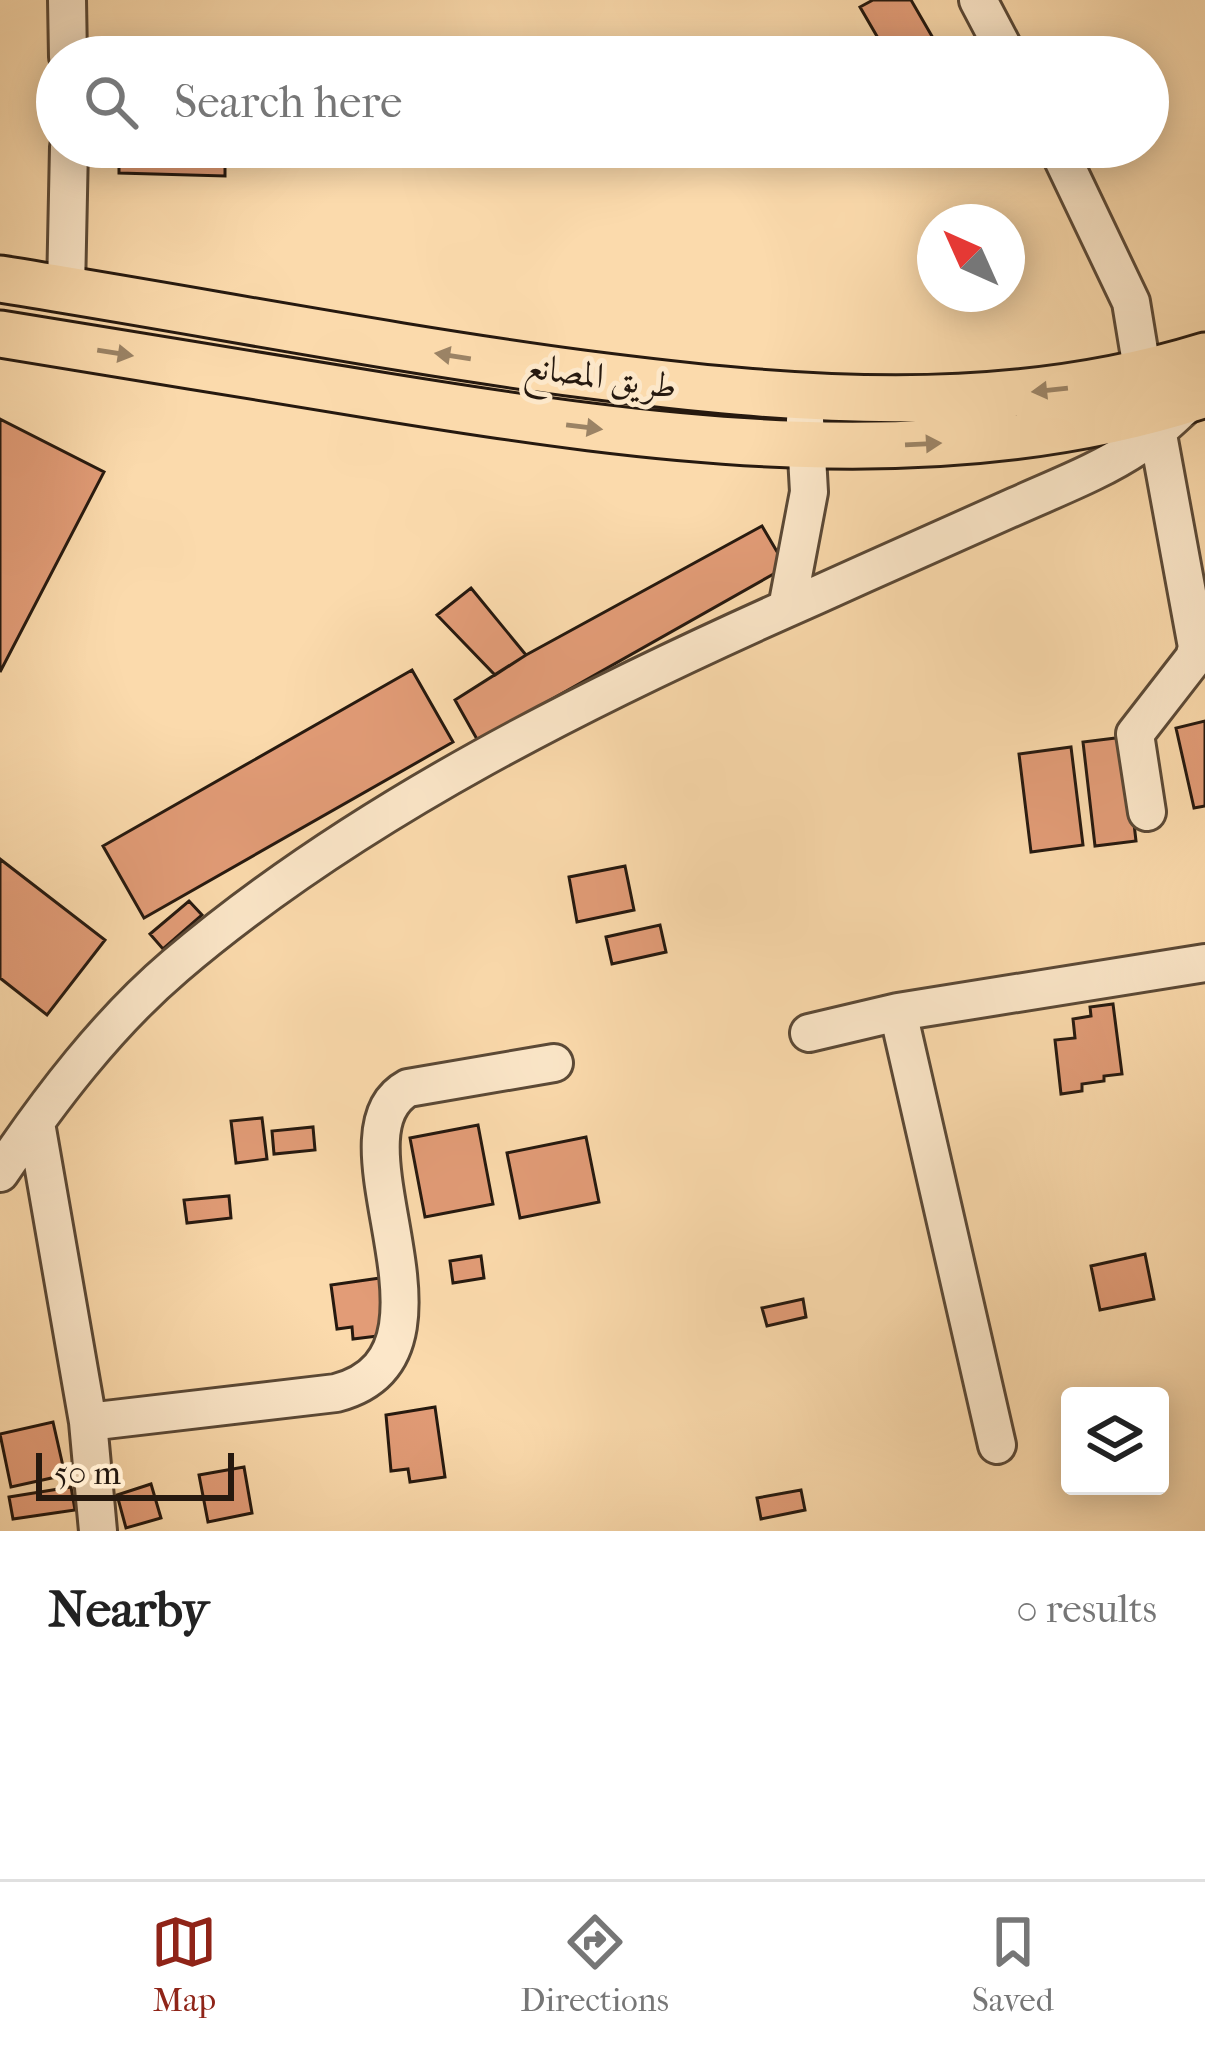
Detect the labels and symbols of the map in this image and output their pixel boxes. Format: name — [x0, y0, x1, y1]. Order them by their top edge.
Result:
north arrow — [917, 204, 1025, 312]
one-way arrow — [97, 344, 135, 362]
street label: طريق المصانع — [521, 345, 680, 418]
one-way arrow — [434, 347, 471, 366]
one-way arrow — [1031, 381, 1068, 400]
one-way arrow — [565, 417, 603, 436]
one-way arrow — [905, 434, 943, 453]
scale bar — [36, 1447, 234, 1500]

